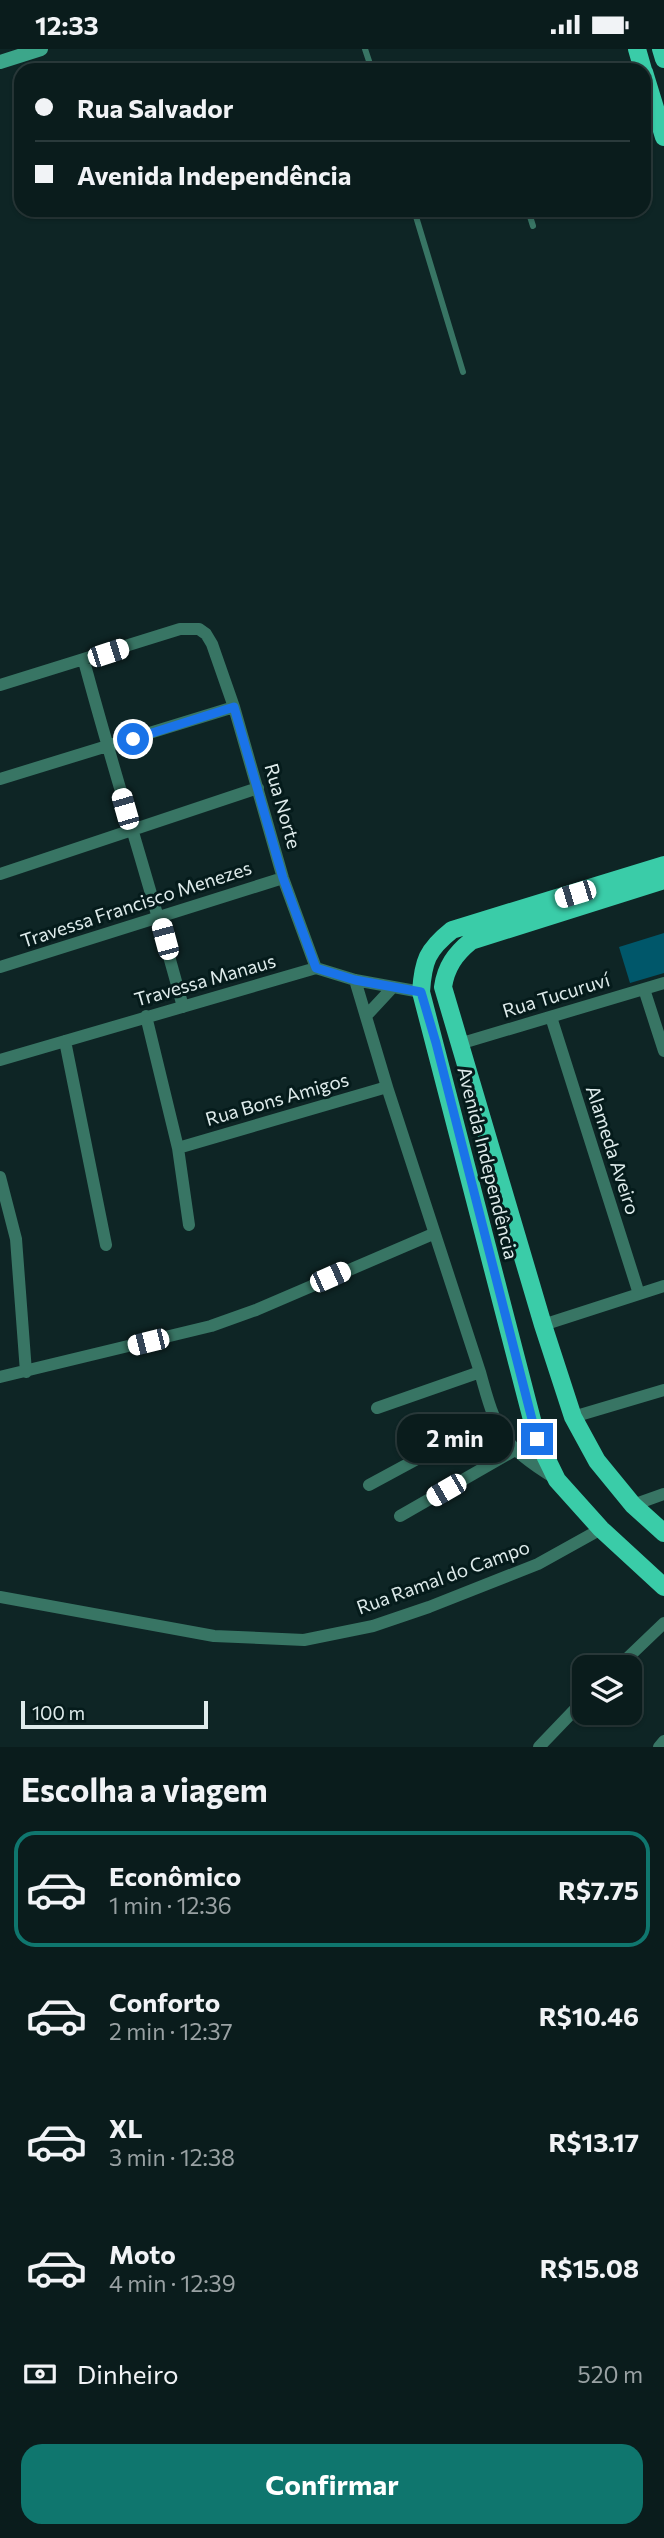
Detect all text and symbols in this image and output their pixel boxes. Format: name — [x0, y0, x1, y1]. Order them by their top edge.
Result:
text: 12:33 — [35, 9, 99, 40]
text: Rua Salvador — [77, 92, 234, 123]
text: Avenida Independência — [77, 159, 352, 190]
car — [85, 637, 132, 669]
route start — [117, 723, 149, 755]
street label: Rua Norte — [260, 761, 307, 851]
car — [110, 786, 141, 832]
street label: Travessa Francisco Menezes — [18, 855, 254, 952]
car — [552, 878, 599, 910]
car — [150, 916, 181, 962]
street label: Travessa Manaus — [132, 948, 278, 1011]
street label: Rua Tucuruví — [499, 967, 613, 1022]
street label: Avenida Independência — [453, 1064, 524, 1262]
street label: Rua Bons Amigos — [203, 1067, 351, 1130]
street label: Alameda Aveiro — [582, 1082, 645, 1217]
car — [307, 1259, 354, 1295]
car — [126, 1327, 171, 1357]
callout: 2 min — [397, 1415, 512, 1463]
route end — [521, 1423, 553, 1455]
text: 2 min — [426, 1424, 484, 1452]
car — [423, 1470, 470, 1510]
street label: Rua Ramal do Campo — [353, 1535, 533, 1619]
map controls — [572, 1655, 642, 1725]
button: layers — [572, 1655, 642, 1725]
scale bar — [21, 1698, 208, 1730]
text: 100 m — [32, 1701, 85, 1724]
text: Escolha a viagem — [21, 1769, 268, 1809]
icon: car — [25, 1858, 88, 1921]
text: Econômico — [109, 1860, 241, 1891]
text: R$7.75 — [558, 1874, 639, 1905]
text: 1 min · 12:36 — [109, 1891, 232, 1919]
icon: car — [25, 1984, 88, 2047]
text: Conforto — [109, 1986, 220, 2017]
text: R$10.46 — [539, 2000, 639, 2031]
text: 2 min · 12:37 — [109, 2017, 233, 2045]
icon: car — [25, 2110, 88, 2173]
text: XL — [109, 2112, 143, 2143]
text: R$13.17 — [549, 2126, 639, 2157]
text: 3 min · 12:38 — [109, 2143, 235, 2171]
icon: car — [25, 2236, 88, 2299]
text: Moto — [109, 2238, 176, 2269]
text: R$15.08 — [540, 2252, 639, 2283]
text: 4 min · 12:39 — [109, 2269, 236, 2297]
icon: cash — [21, 2355, 59, 2393]
text: Dinheiro — [77, 2358, 179, 2389]
text: 520 m — [578, 2360, 643, 2388]
button: Confirmar — [21, 2444, 643, 2524]

